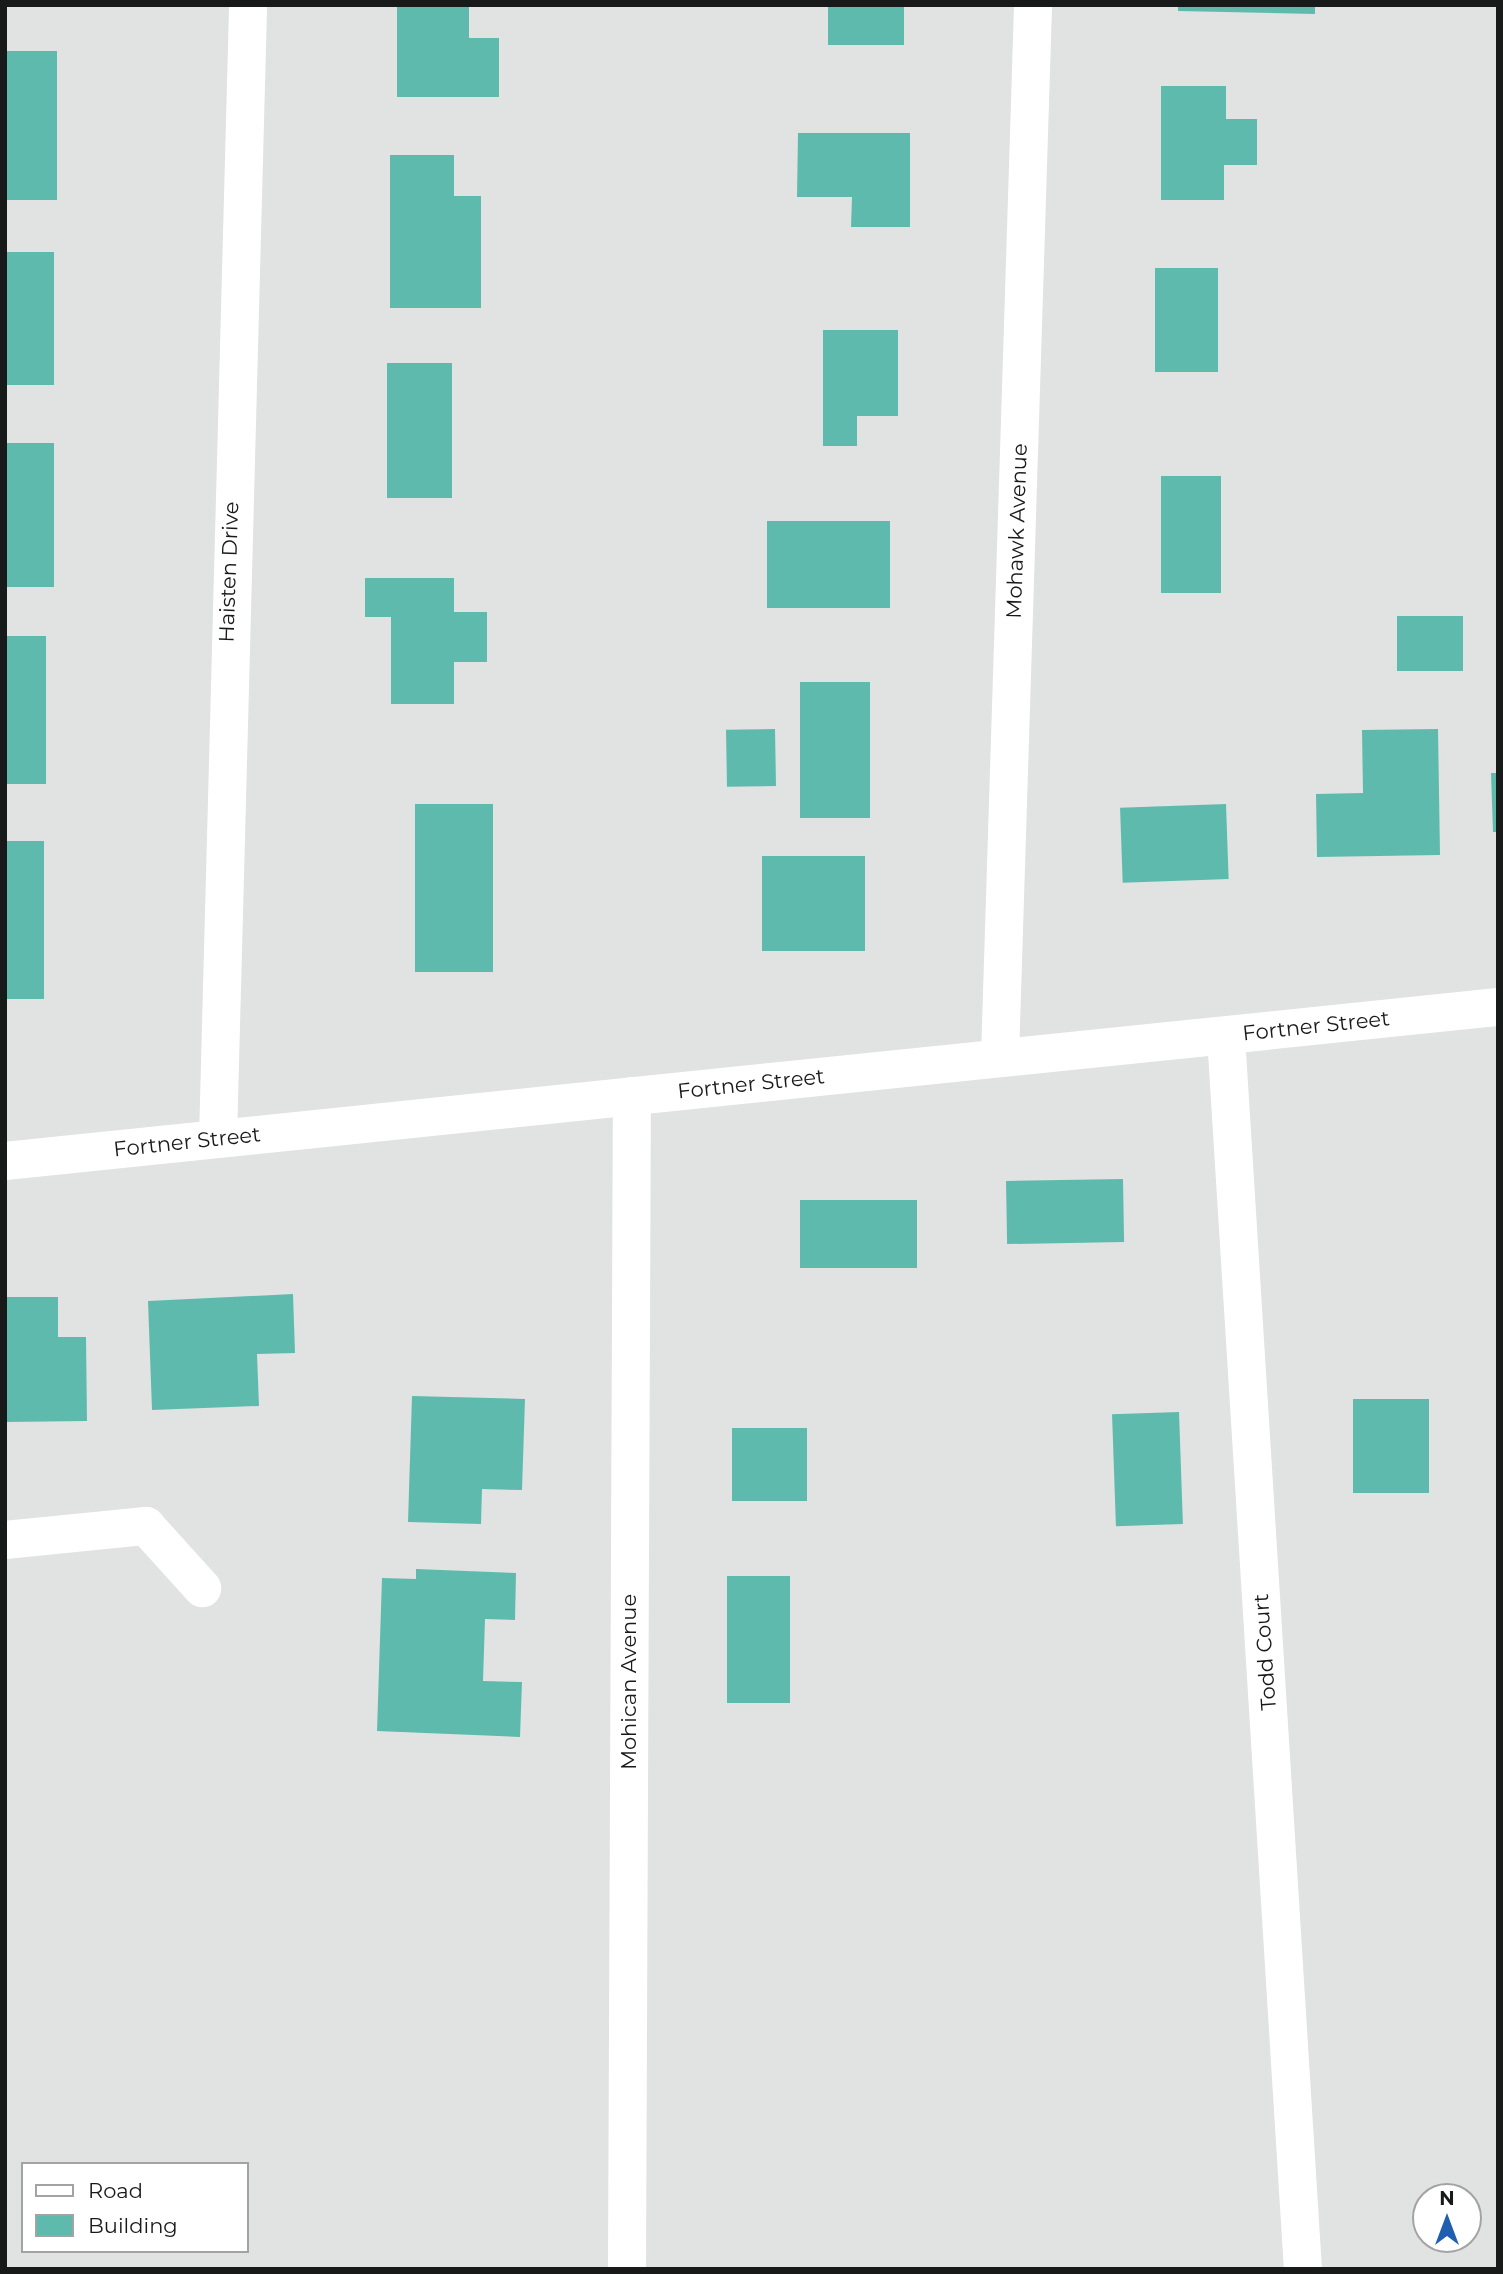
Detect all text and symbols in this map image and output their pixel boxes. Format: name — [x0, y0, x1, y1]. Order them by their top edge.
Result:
street label: Mohawk Avenue — [1001, 443, 1033, 619]
street label: Haisten Drive — [214, 501, 244, 643]
street label: Fortner Street — [1241, 1006, 1391, 1046]
street label: Fortner Street — [676, 1064, 826, 1104]
street label: Fortner Street — [112, 1122, 262, 1162]
street label: Todd Court — [1248, 1593, 1282, 1711]
street label: Mohican Avenue — [616, 1594, 642, 1770]
legend — [21, 2162, 248, 2253]
text: Road — [88, 2178, 143, 2203]
north arrow — [1412, 2183, 1482, 2253]
text: N — [1439, 2187, 1455, 2210]
text: Building — [88, 2213, 178, 2238]

